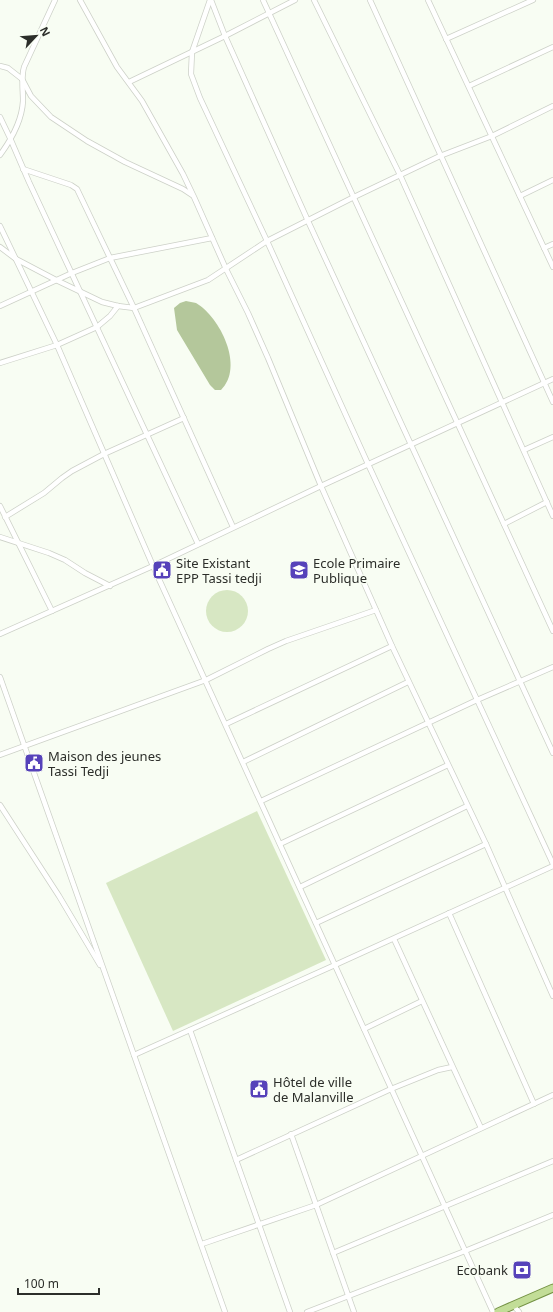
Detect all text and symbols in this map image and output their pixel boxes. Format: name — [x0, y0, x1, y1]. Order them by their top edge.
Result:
north arrow — [16, 16, 56, 56]
text: N — [37, 24, 54, 39]
place label: Site Existant EPP Tassi tedji — [176, 554, 262, 587]
place label: Ecole Primaire Publique — [313, 554, 400, 587]
public building icon: Site Existant EPP Tassi tedji — [151, 559, 173, 581]
school or university icon: Ecole Primaire Publique — [288, 559, 310, 581]
place label: Maison des jeunes Tassi Tedji — [48, 747, 161, 780]
public building icon: Maison des jeunes Tassi Tedji — [23, 752, 45, 774]
place label: Hôtel de ville de Malanville — [273, 1073, 353, 1106]
public building icon: Hôtel de ville de Malanville — [248, 1078, 270, 1100]
bank icon: Ecobank — [511, 1259, 533, 1281]
place label: Ecobank — [456, 1261, 508, 1279]
scale bar — [18, 1270, 99, 1296]
text: 100 m — [24, 1275, 59, 1292]

